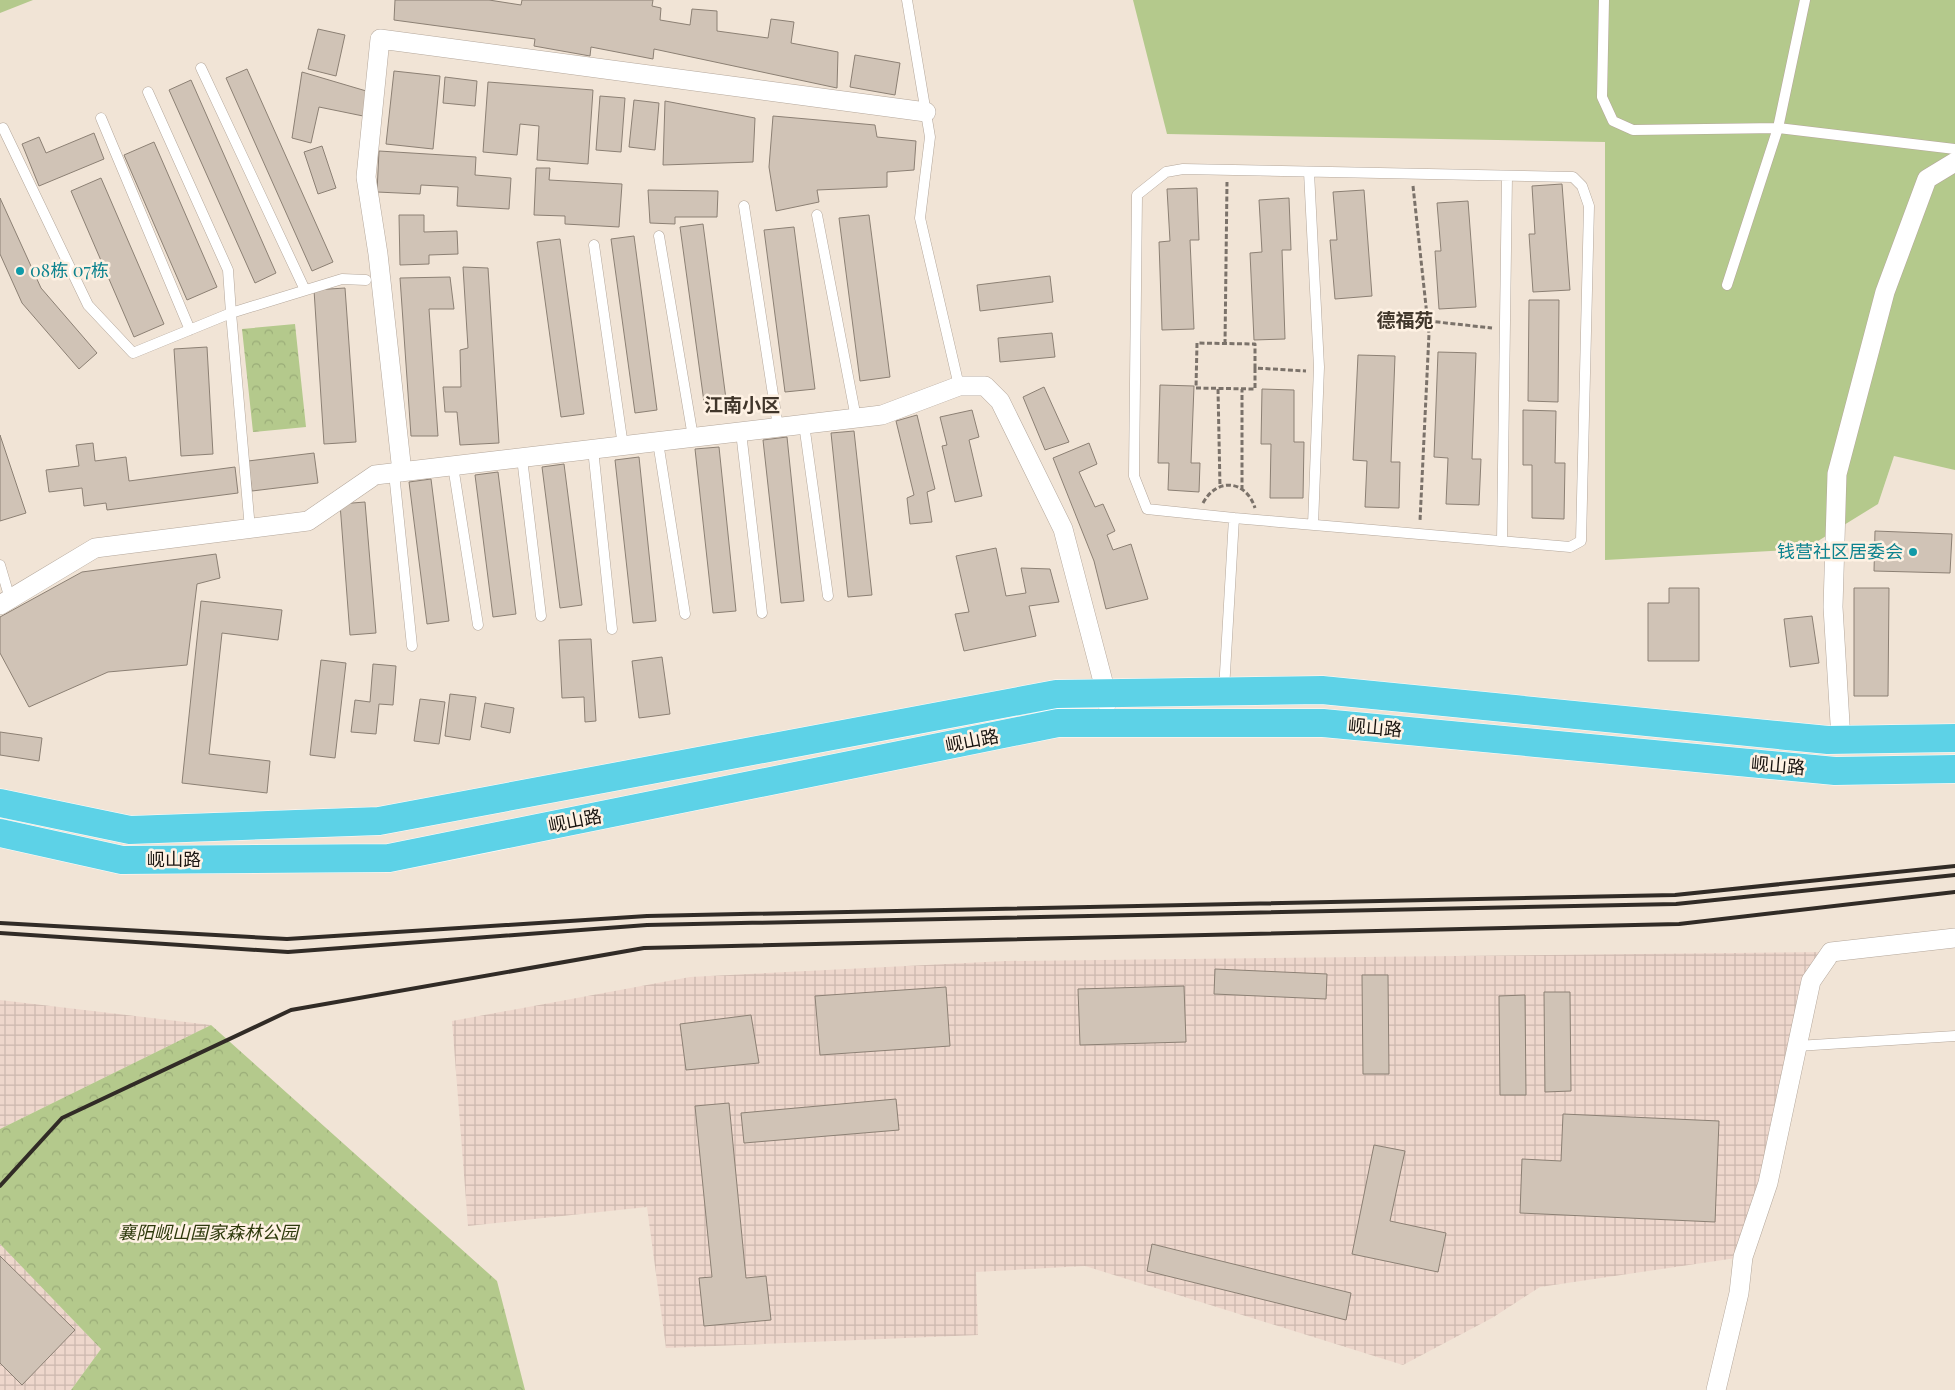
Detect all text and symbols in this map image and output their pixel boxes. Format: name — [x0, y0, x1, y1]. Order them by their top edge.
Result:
place label: 08栋 07栋 — [30, 258, 109, 282]
marker: 08栋 07栋 — [14, 265, 26, 277]
district label: 德福苑 — [1376, 306, 1434, 332]
district label: 江南小区 — [704, 391, 780, 417]
place label: 钱营社区居委会 — [1777, 539, 1903, 563]
marker: 钱营社区居委会 — [1907, 546, 1919, 558]
street label: 岘山路 — [1347, 713, 1403, 741]
street label: 岘山路 — [943, 723, 1001, 757]
street label: 岘山路 — [1750, 751, 1806, 779]
street label: 岘山路 — [546, 803, 604, 837]
street label: 岘山路 — [147, 847, 201, 871]
park label: 襄阳岘山国家森林公园 — [118, 1220, 301, 1244]

